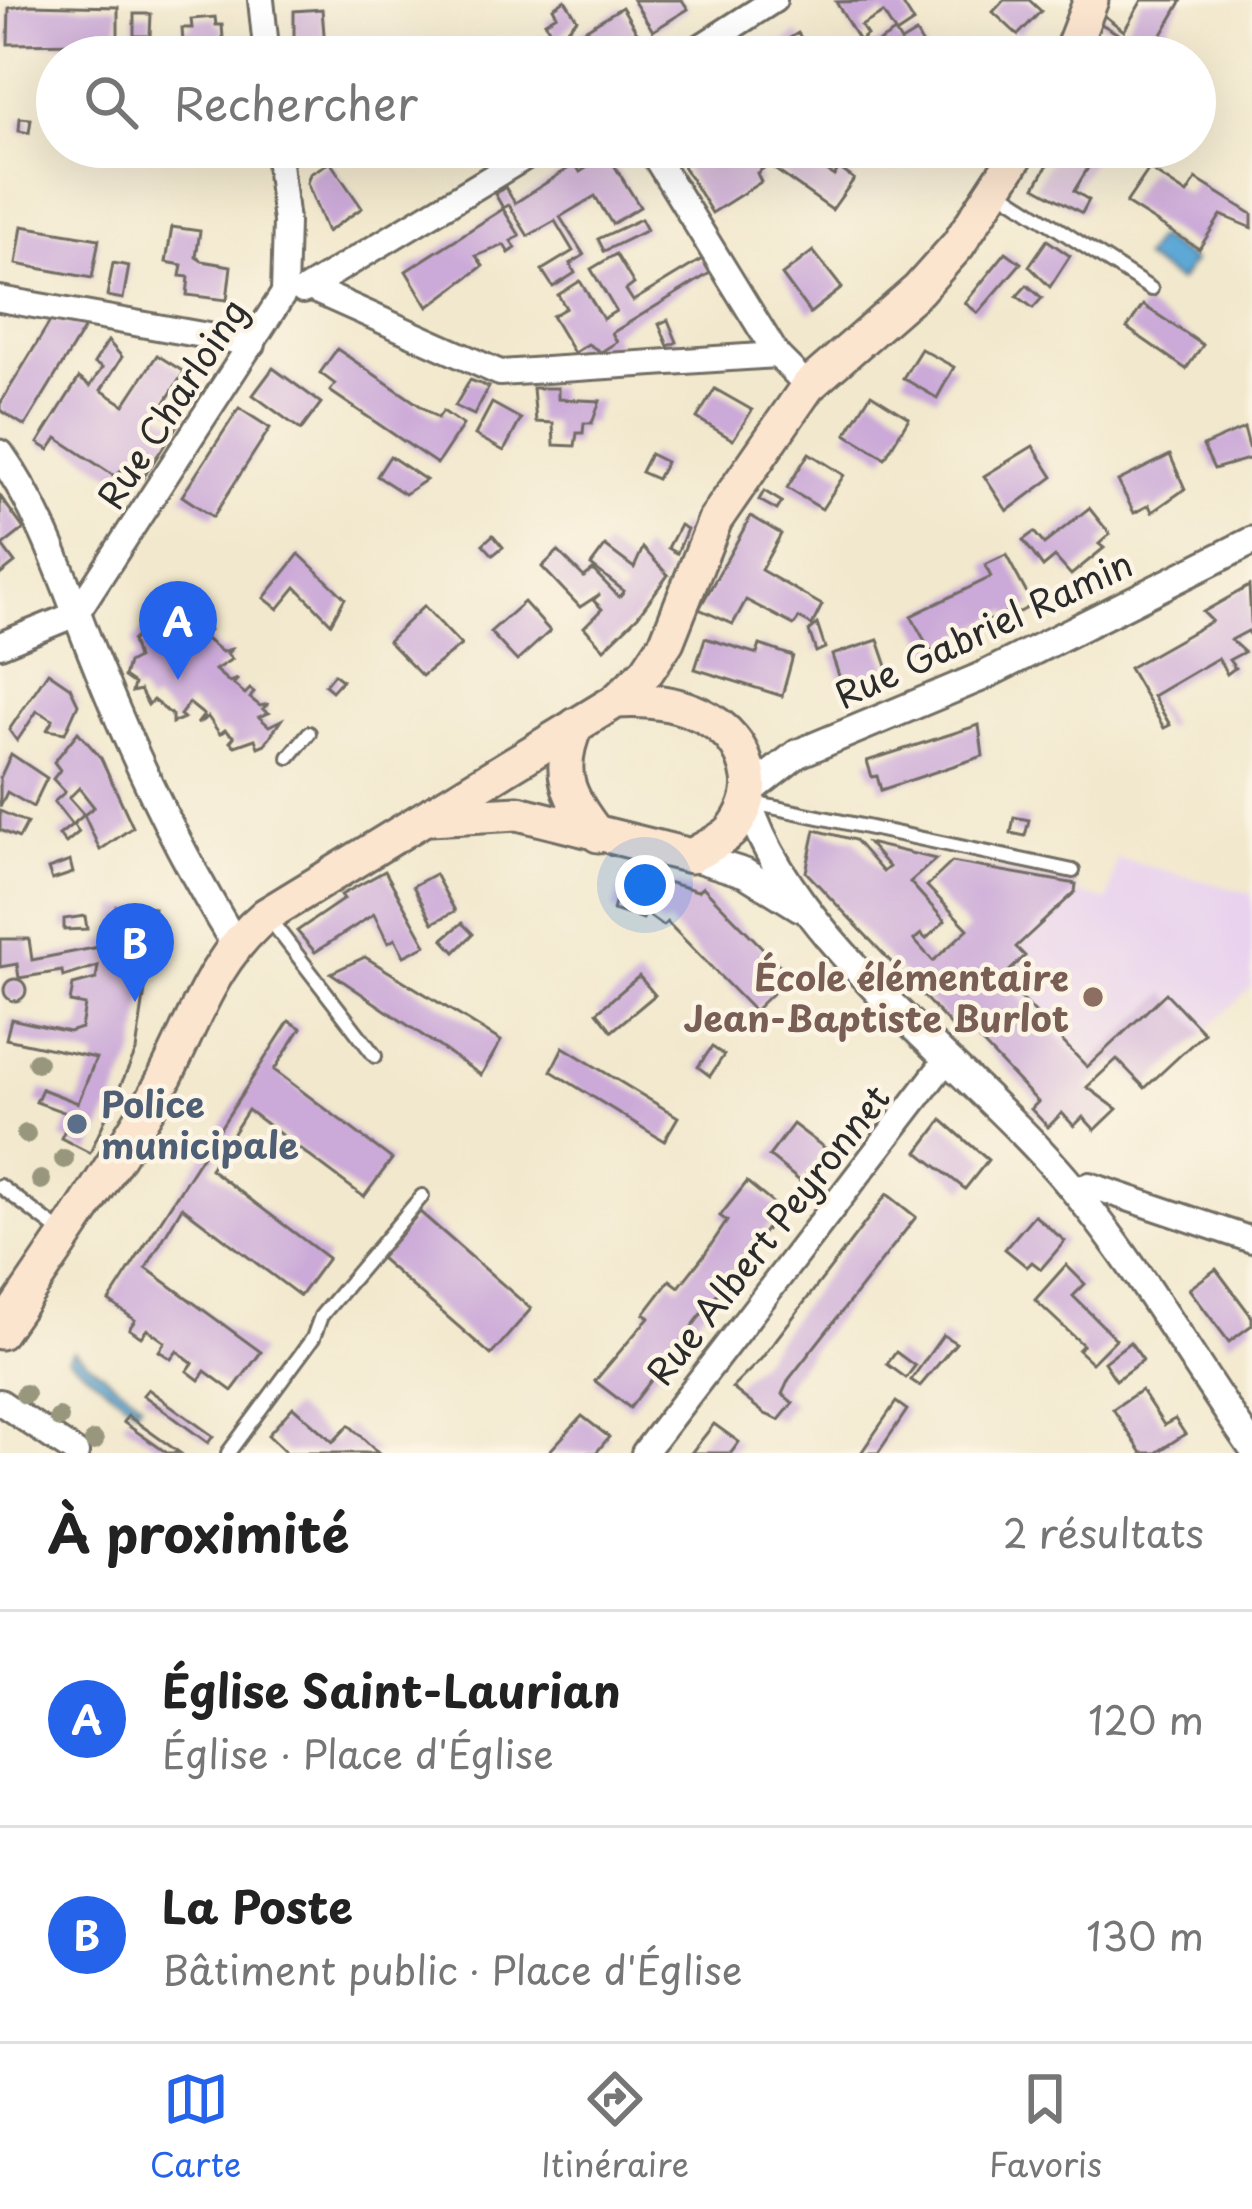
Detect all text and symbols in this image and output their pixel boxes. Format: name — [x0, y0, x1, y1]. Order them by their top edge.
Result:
search box — [36, 36, 1216, 168]
text: Rechercher — [174, 68, 418, 136]
icon: search — [78, 69, 144, 135]
street label: Rue Charloing — [83, 287, 259, 519]
street label: Rue Gabriel Ramin — [825, 535, 1141, 721]
pin: A — [139, 581, 217, 680]
your location — [615, 855, 675, 915]
pin: B — [96, 903, 174, 1002]
place label: École élémentaire Jean-Baptiste Burlot — [684, 949, 1069, 1044]
marker: École élémentaire Jean-Baptiste Burlot — [1080, 984, 1106, 1010]
street label: Rue Albert Peyronnet — [632, 1072, 902, 1396]
place label: Police municipale — [101, 1076, 299, 1171]
marker: Police municipale — [64, 1111, 90, 1137]
text: À proximité — [48, 1493, 349, 1570]
text: 2 résultats — [1003, 1502, 1204, 1561]
text: Église Saint-Laurian — [162, 1655, 621, 1723]
text: A — [72, 1689, 102, 1748]
text: 120 m — [1088, 1689, 1204, 1748]
text: Église · Place d'Église — [162, 1723, 554, 1782]
text: La Poste — [162, 1871, 353, 1939]
text: B — [74, 1905, 100, 1964]
text: 130 m — [1086, 1905, 1204, 1964]
text: Bâtiment public · Place d'Église — [162, 1939, 742, 1998]
tab: Carte — [150, 2066, 241, 2188]
tab: Itinéraire — [541, 2066, 689, 2188]
tab: Favoris — [989, 2066, 1102, 2188]

